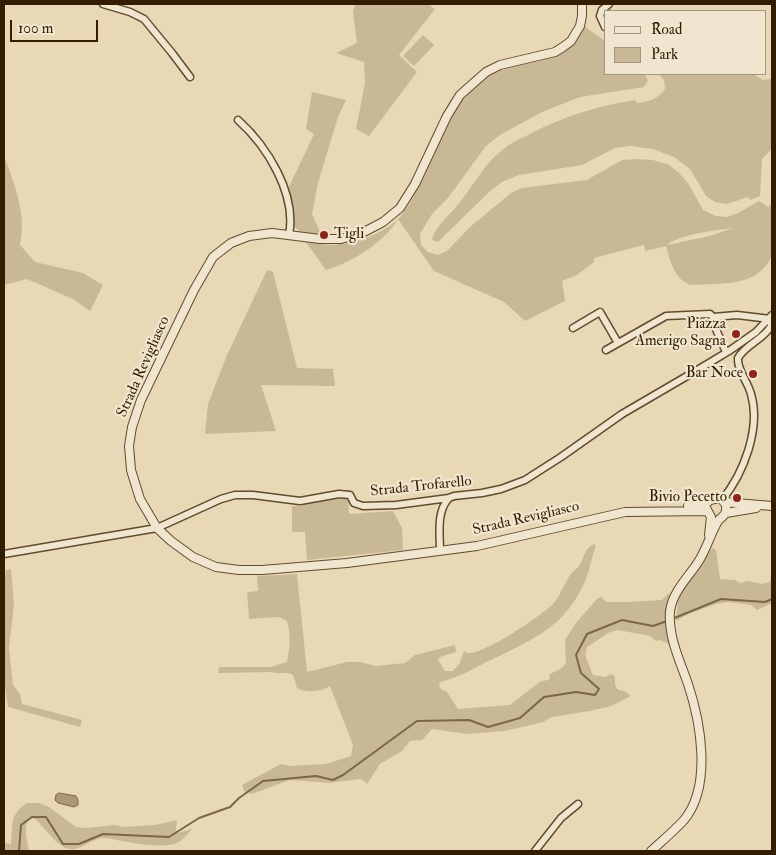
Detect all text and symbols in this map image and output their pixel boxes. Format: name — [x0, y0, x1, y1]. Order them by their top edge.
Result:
scale bar — [12, 10, 100, 42]
legend — [604, 10, 766, 75]
text: 100 m — [18, 19, 53, 38]
text: Road — [651, 20, 682, 39]
text: Park — [651, 45, 678, 64]
place label: Tigli — [334, 226, 364, 244]
marker: Tigli — [318, 229, 330, 241]
street label: Strada Revigliasco — [114, 314, 174, 420]
place label: Piazza Amerigo Sagna — [635, 316, 726, 351]
marker: Piazza Amerigo Sagna — [730, 328, 742, 340]
place label: Bar Noce — [686, 365, 743, 383]
marker: Bar Noce — [747, 368, 759, 380]
street label: Strada Trofarello — [370, 473, 472, 501]
place label: Bivio Pecetto — [649, 489, 727, 507]
marker: Bivio Pecetto — [731, 492, 743, 504]
street label: Strada Revigliasco — [471, 498, 581, 540]

